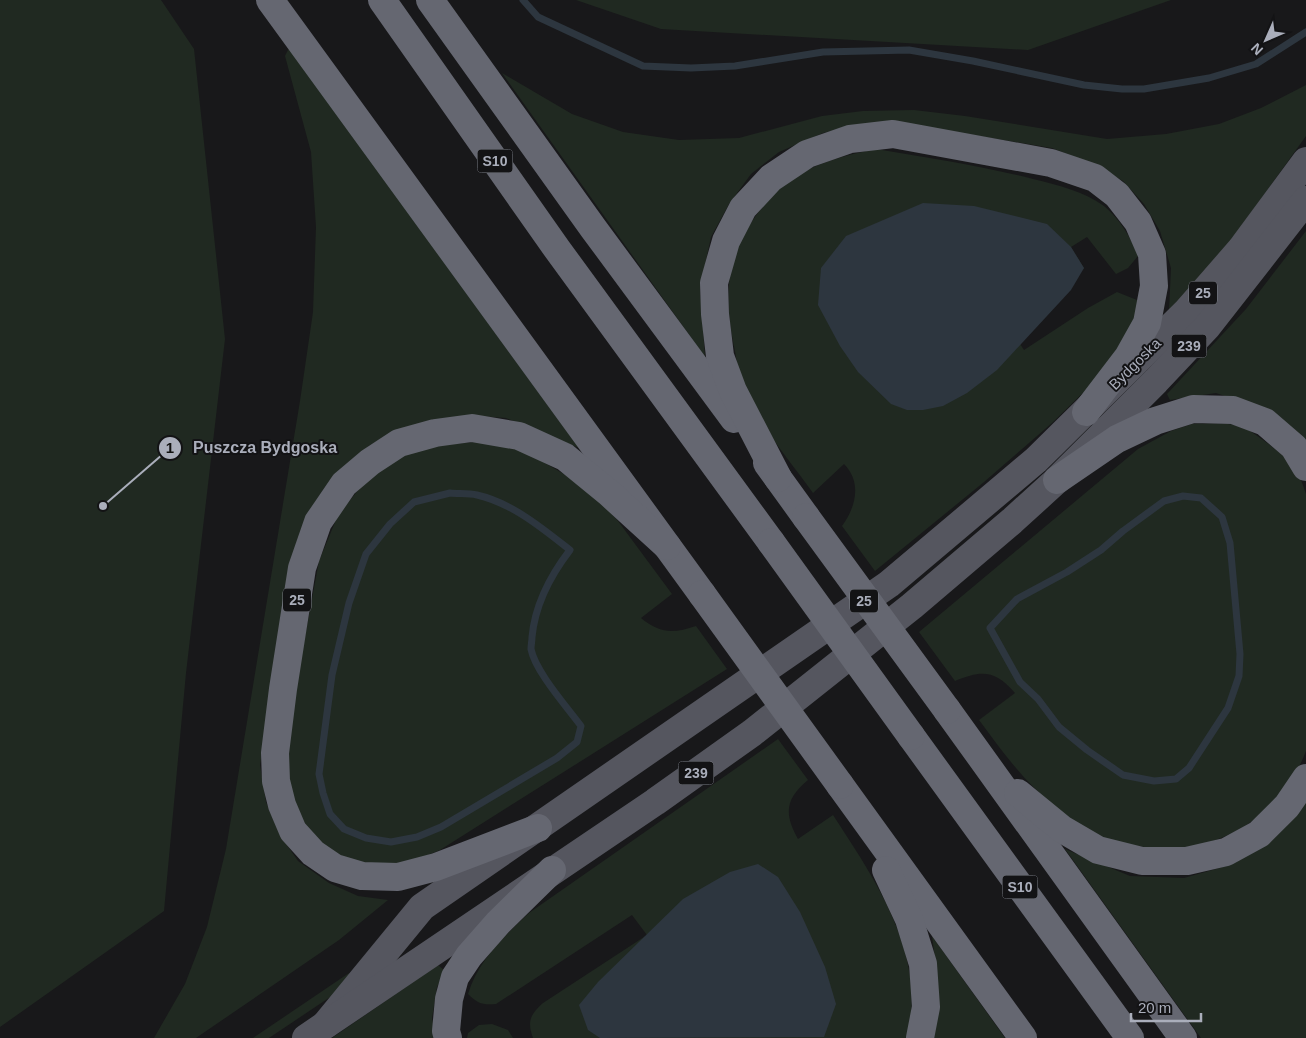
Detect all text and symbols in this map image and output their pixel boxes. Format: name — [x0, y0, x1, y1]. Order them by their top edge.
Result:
north arrow — [1241, 15, 1291, 65]
text: N — [1248, 40, 1266, 58]
road number: S10 — [478, 150, 512, 172]
road number: 25 — [1189, 282, 1217, 304]
street label: Bydgoska — [1105, 334, 1164, 393]
road number: 239 — [1172, 334, 1206, 358]
callout: Puszcza Bydgoska — [158, 432, 347, 463]
text: 1 — [166, 439, 174, 456]
text: Puszcza Bydgoska — [193, 439, 337, 456]
road number: 25 — [283, 588, 311, 612]
road number: 25 — [850, 590, 878, 612]
road number: 239 — [678, 761, 714, 784]
road number: S10 — [1002, 876, 1038, 899]
scale bar — [1131, 990, 1201, 1022]
text: 20 m — [1138, 999, 1171, 1016]

